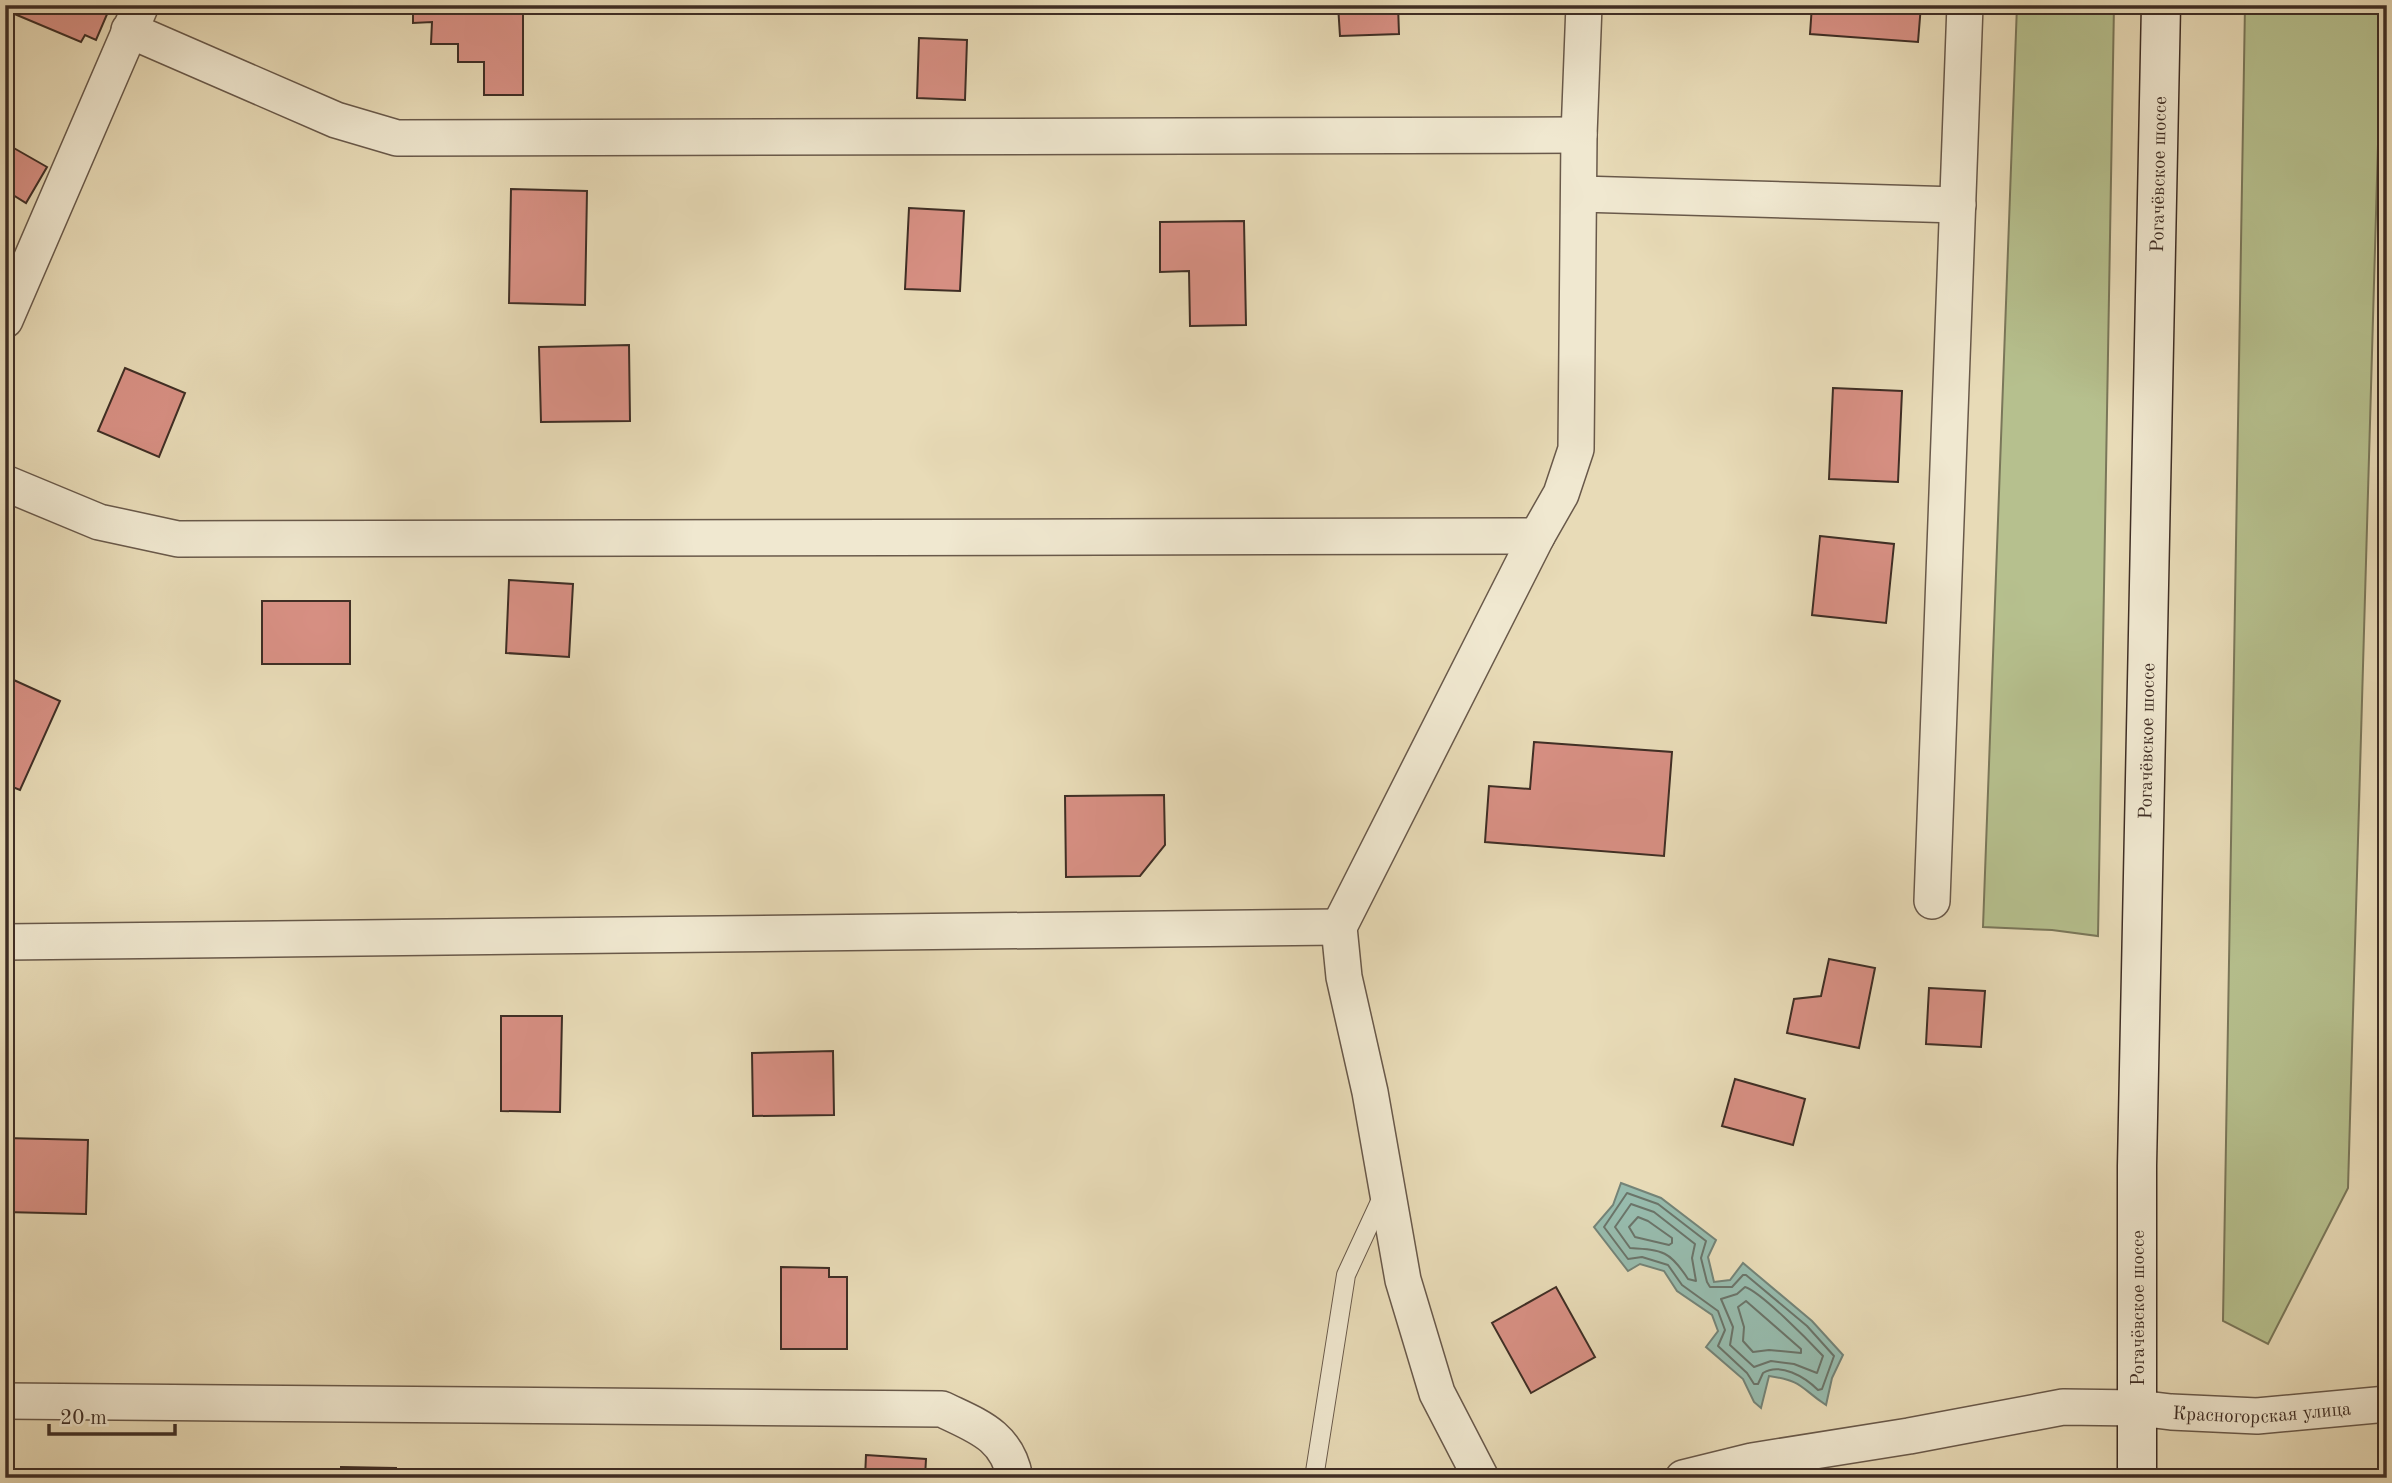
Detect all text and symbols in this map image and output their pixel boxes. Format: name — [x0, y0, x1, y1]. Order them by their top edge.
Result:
street label: Рогачёвское шоссе — [2149, 96, 2171, 253]
street label: Рогачёвское шоссе — [2137, 663, 2159, 820]
street label: Рогачёвское шоссе — [2130, 1230, 2149, 1386]
scale bar — [49, 1392, 175, 1436]
street label: Красногорская улица — [2172, 1400, 2353, 1428]
text: 20 m — [60, 1408, 107, 1429]

